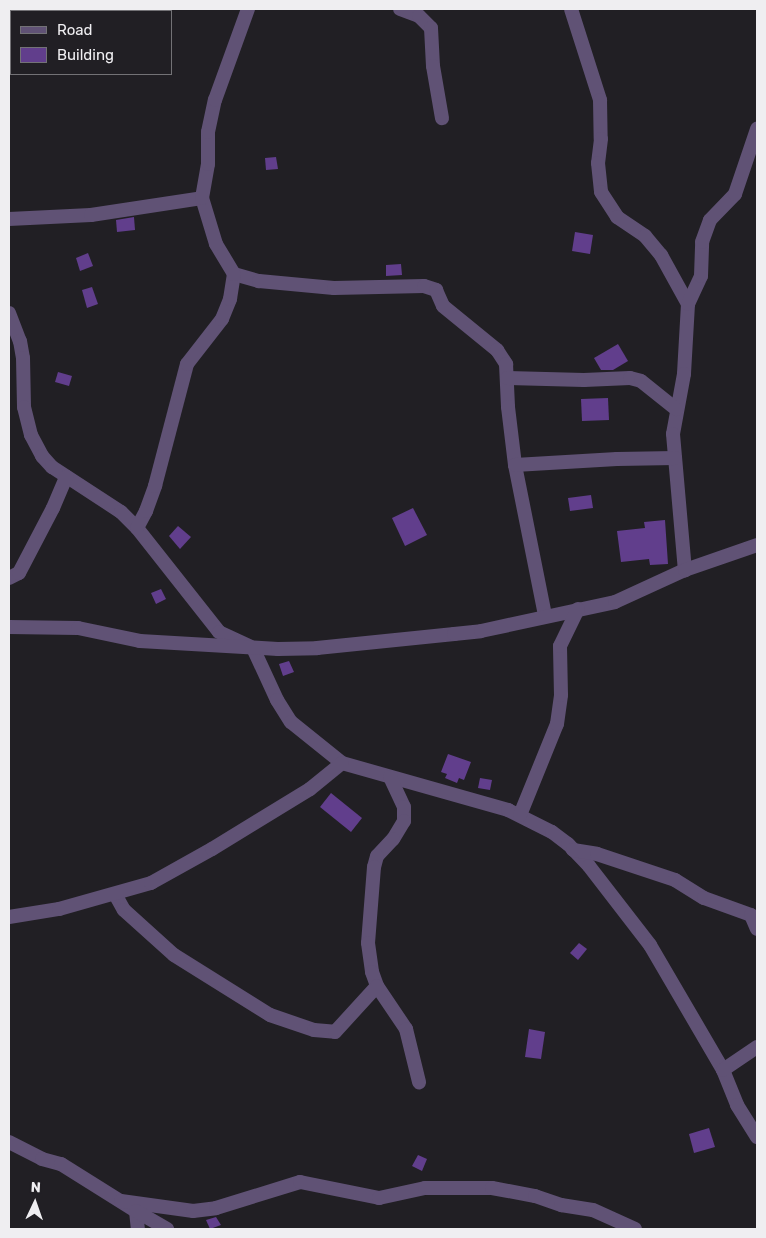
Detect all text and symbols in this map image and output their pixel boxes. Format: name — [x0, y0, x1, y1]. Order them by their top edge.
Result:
legend — [10, 10, 172, 75]
text: Road — [57, 21, 93, 39]
text: Building — [57, 46, 114, 64]
north arrow — [10, 1178, 60, 1228]
text: N — [30, 1179, 41, 1196]

